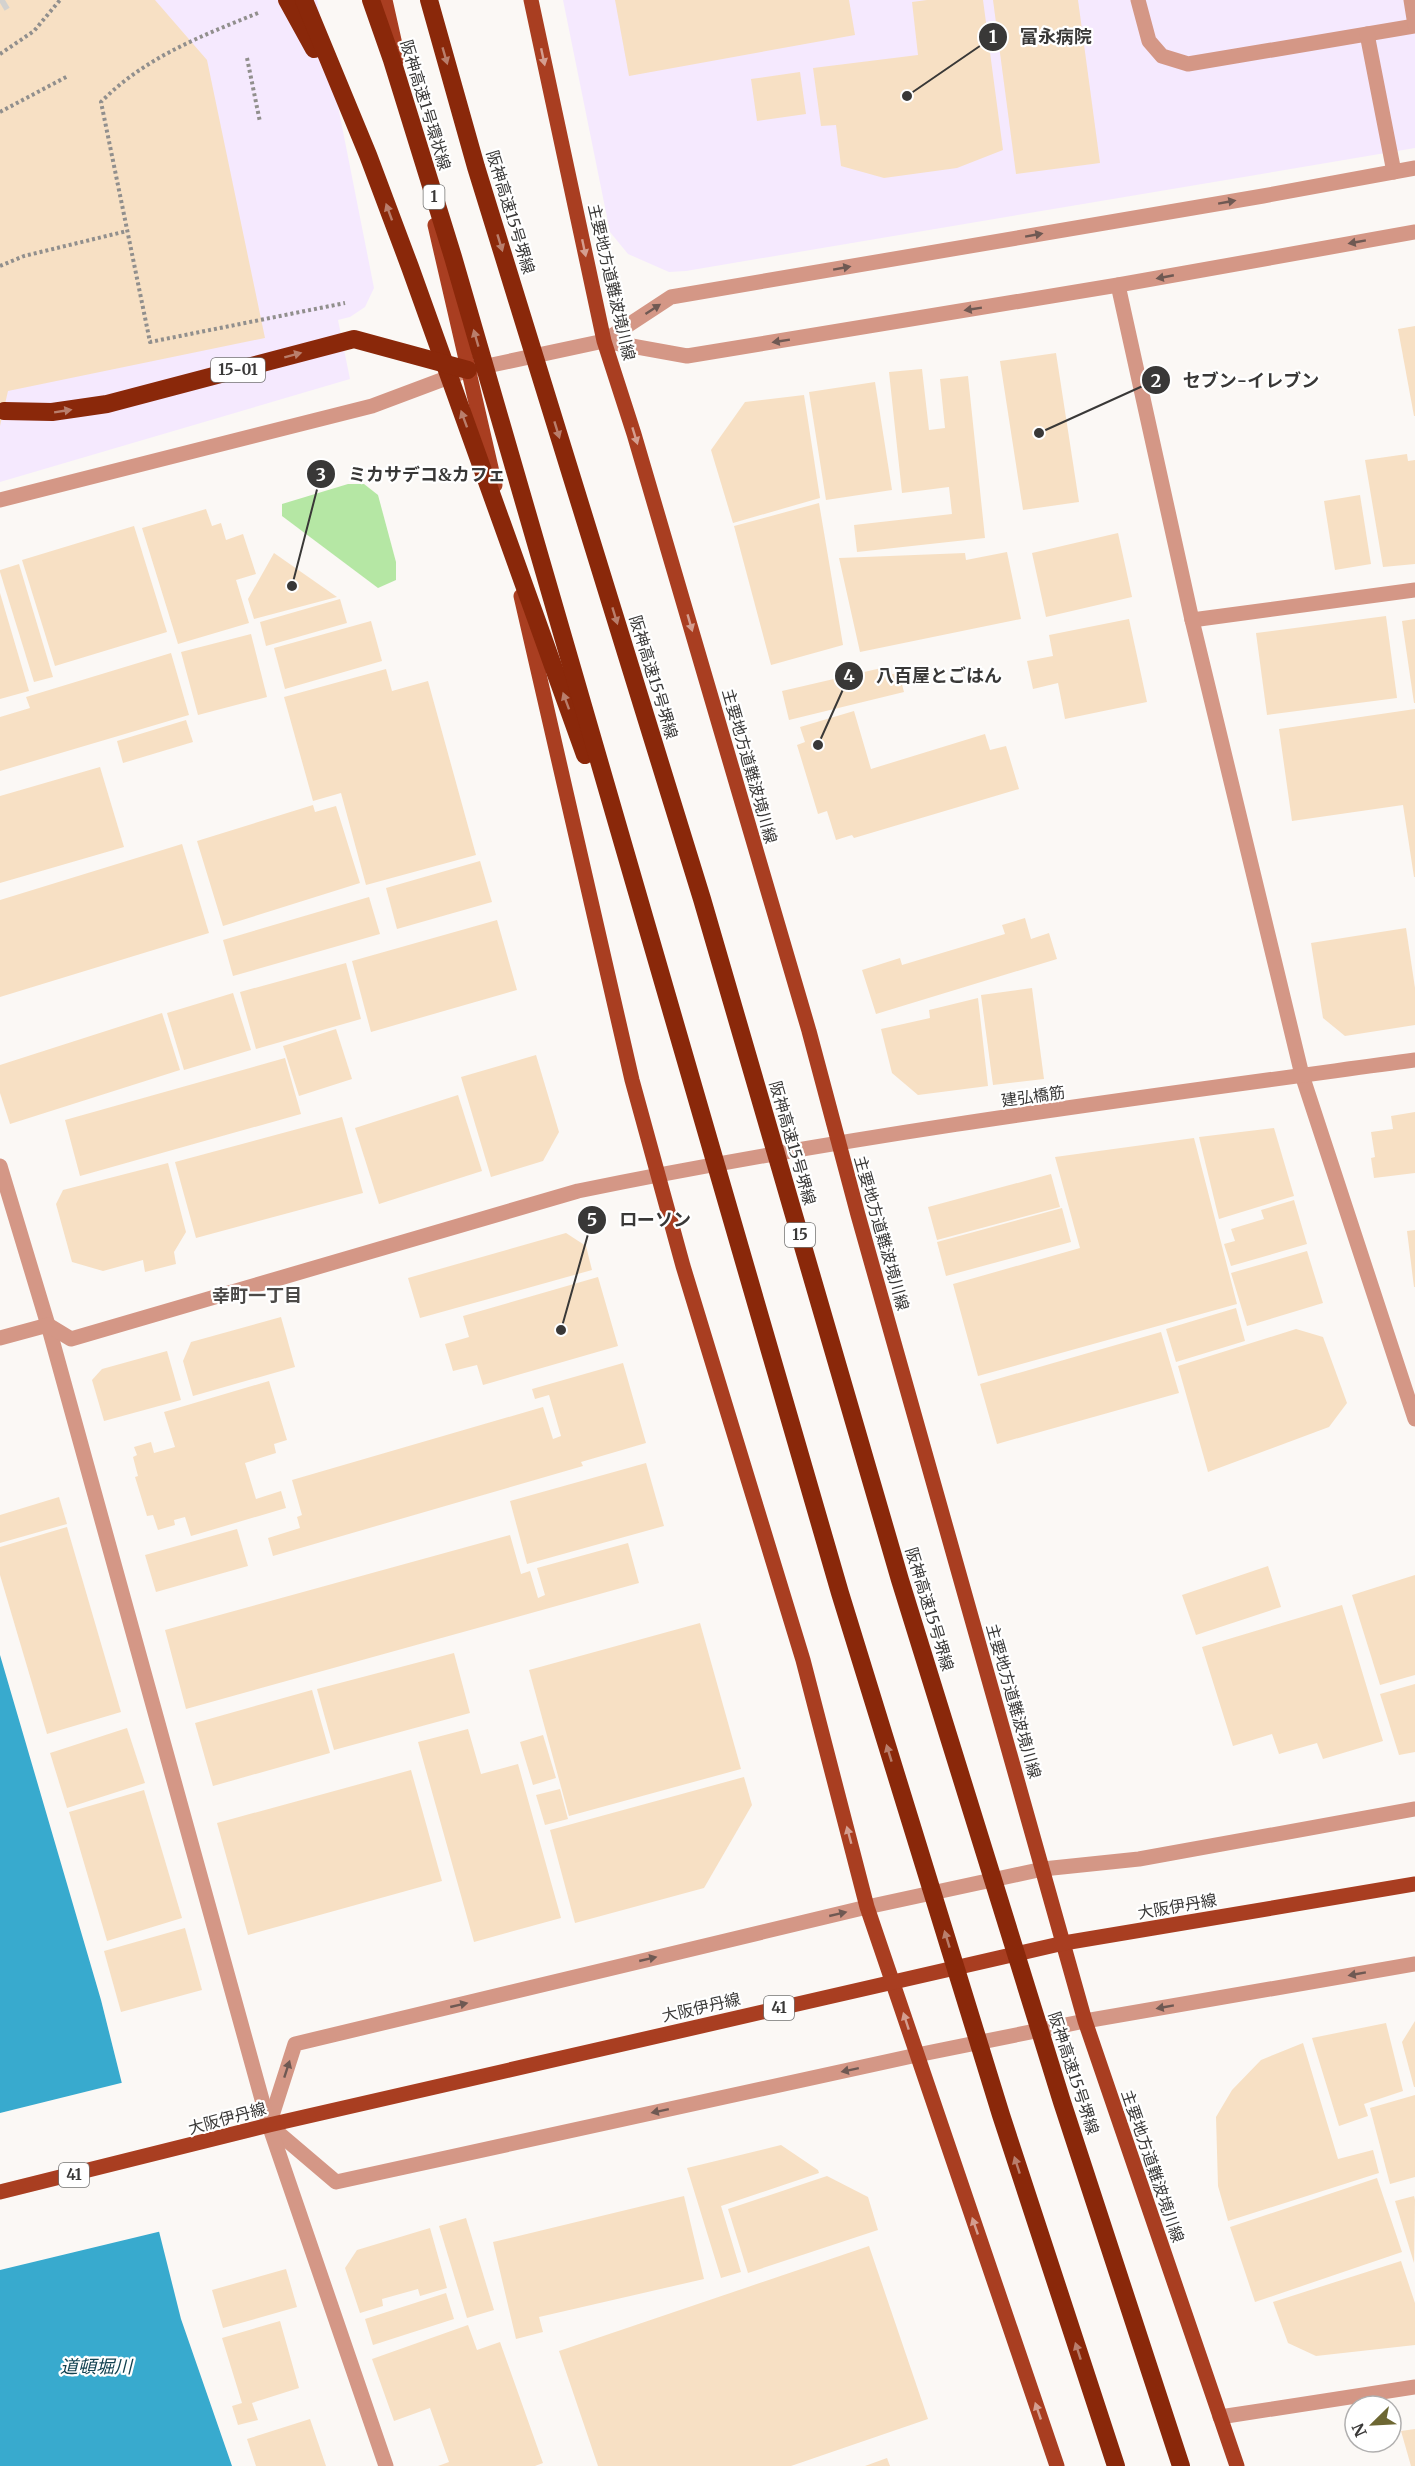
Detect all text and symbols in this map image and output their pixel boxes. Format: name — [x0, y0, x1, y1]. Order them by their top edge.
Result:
callout: 富永病院 — [978, 19, 1104, 55]
text: 1 — [989, 25, 997, 48]
text: 富永病院 — [1020, 25, 1092, 48]
street label: 阪神高速1号環状線 — [397, 37, 455, 173]
one-way arrow — [440, 47, 450, 65]
one-way arrow — [539, 48, 549, 66]
street label: 阪神高速15号堺線 — [483, 148, 539, 276]
road number: 1 — [424, 185, 444, 209]
one-way arrow — [1217, 198, 1236, 207]
street label: 主要地方道難波境川線 — [584, 202, 640, 362]
one-way arrow — [384, 203, 393, 221]
one-way arrow — [1025, 230, 1044, 239]
one-way arrow — [496, 234, 505, 252]
one-way arrow — [1348, 238, 1367, 247]
one-way arrow — [580, 239, 589, 258]
one-way arrow — [833, 263, 852, 272]
one-way arrow — [1156, 272, 1175, 281]
one-way arrow — [645, 304, 661, 315]
one-way arrow — [964, 305, 983, 314]
one-way arrow — [471, 329, 480, 347]
one-way arrow — [771, 337, 790, 346]
one-way arrow — [284, 350, 302, 360]
road number: 15-01 — [211, 358, 265, 382]
callout: セブン-イレブン — [1141, 362, 1331, 398]
text: 2 — [1151, 369, 1161, 392]
text: セブン-イレブン — [1183, 369, 1319, 392]
one-way arrow — [53, 406, 72, 415]
one-way arrow — [459, 410, 469, 428]
one-way arrow — [553, 421, 562, 439]
one-way arrow — [631, 427, 640, 445]
callout: ミカサデコ&カフェ — [306, 456, 518, 492]
text: 3 — [316, 463, 326, 486]
text: ミカサデコ&カフェ — [348, 463, 506, 486]
one-way arrow — [611, 607, 620, 625]
street label: 阪神高速15号堺線 — [626, 613, 682, 741]
one-way arrow — [686, 614, 695, 632]
callout: 八百屋とごはん — [834, 658, 1014, 694]
text: 4 — [843, 664, 855, 687]
text: 八百屋とごはん — [876, 664, 1002, 687]
street label: 主要地方道難波境川線 — [718, 686, 782, 846]
one-way arrow — [560, 692, 570, 710]
street label: 阪神高速15号堺線 — [766, 1079, 820, 1207]
street label: 建弘橋筋 — [1000, 1082, 1066, 1110]
street label: 主要地方道難波境川線 — [850, 1153, 914, 1313]
callout: ローソン — [577, 1202, 703, 1238]
text: 5 — [587, 1208, 597, 1231]
text: ローソン — [619, 1208, 691, 1231]
road number: 15 — [785, 1223, 815, 1247]
district label: 幸町一丁目 — [212, 1284, 302, 1307]
street label: 阪神高速15号堺線 — [902, 1545, 958, 1673]
street label: 主要地方道難波境川線 — [982, 1621, 1046, 1781]
one-way arrow — [884, 1744, 893, 1762]
one-way arrow — [843, 1826, 853, 1844]
street label: 大阪伊丹線 — [1136, 1889, 1218, 1923]
one-way arrow — [829, 1909, 848, 1918]
one-way arrow — [941, 1930, 951, 1948]
one-way arrow — [639, 1954, 658, 1964]
one-way arrow — [1348, 1970, 1367, 1979]
street label: 大阪伊丹線 — [660, 1988, 742, 2026]
road number: 41 — [764, 1996, 794, 2020]
one-way arrow — [450, 1999, 468, 2009]
one-way arrow — [1156, 2003, 1175, 2012]
street label: 阪神高速15号堺線 — [1045, 2009, 1103, 2137]
one-way arrow — [901, 2012, 910, 2030]
one-way arrow — [283, 2060, 292, 2078]
one-way arrow — [841, 2065, 860, 2075]
street label: 主要地方道難波境川線 — [1117, 2087, 1189, 2245]
street label: 大阪伊丹線 — [186, 2098, 268, 2138]
one-way arrow — [650, 2107, 669, 2116]
one-way arrow — [1012, 2156, 1022, 2174]
road number: 41 — [59, 2163, 89, 2187]
one-way arrow — [970, 2217, 980, 2235]
one-way arrow — [1073, 2342, 1082, 2360]
water label: 道頓堀川 — [60, 2355, 134, 2378]
north arrow — [1343, 2394, 1403, 2454]
one-way arrow — [1033, 2402, 1042, 2420]
text: N — [1347, 2420, 1371, 2440]

